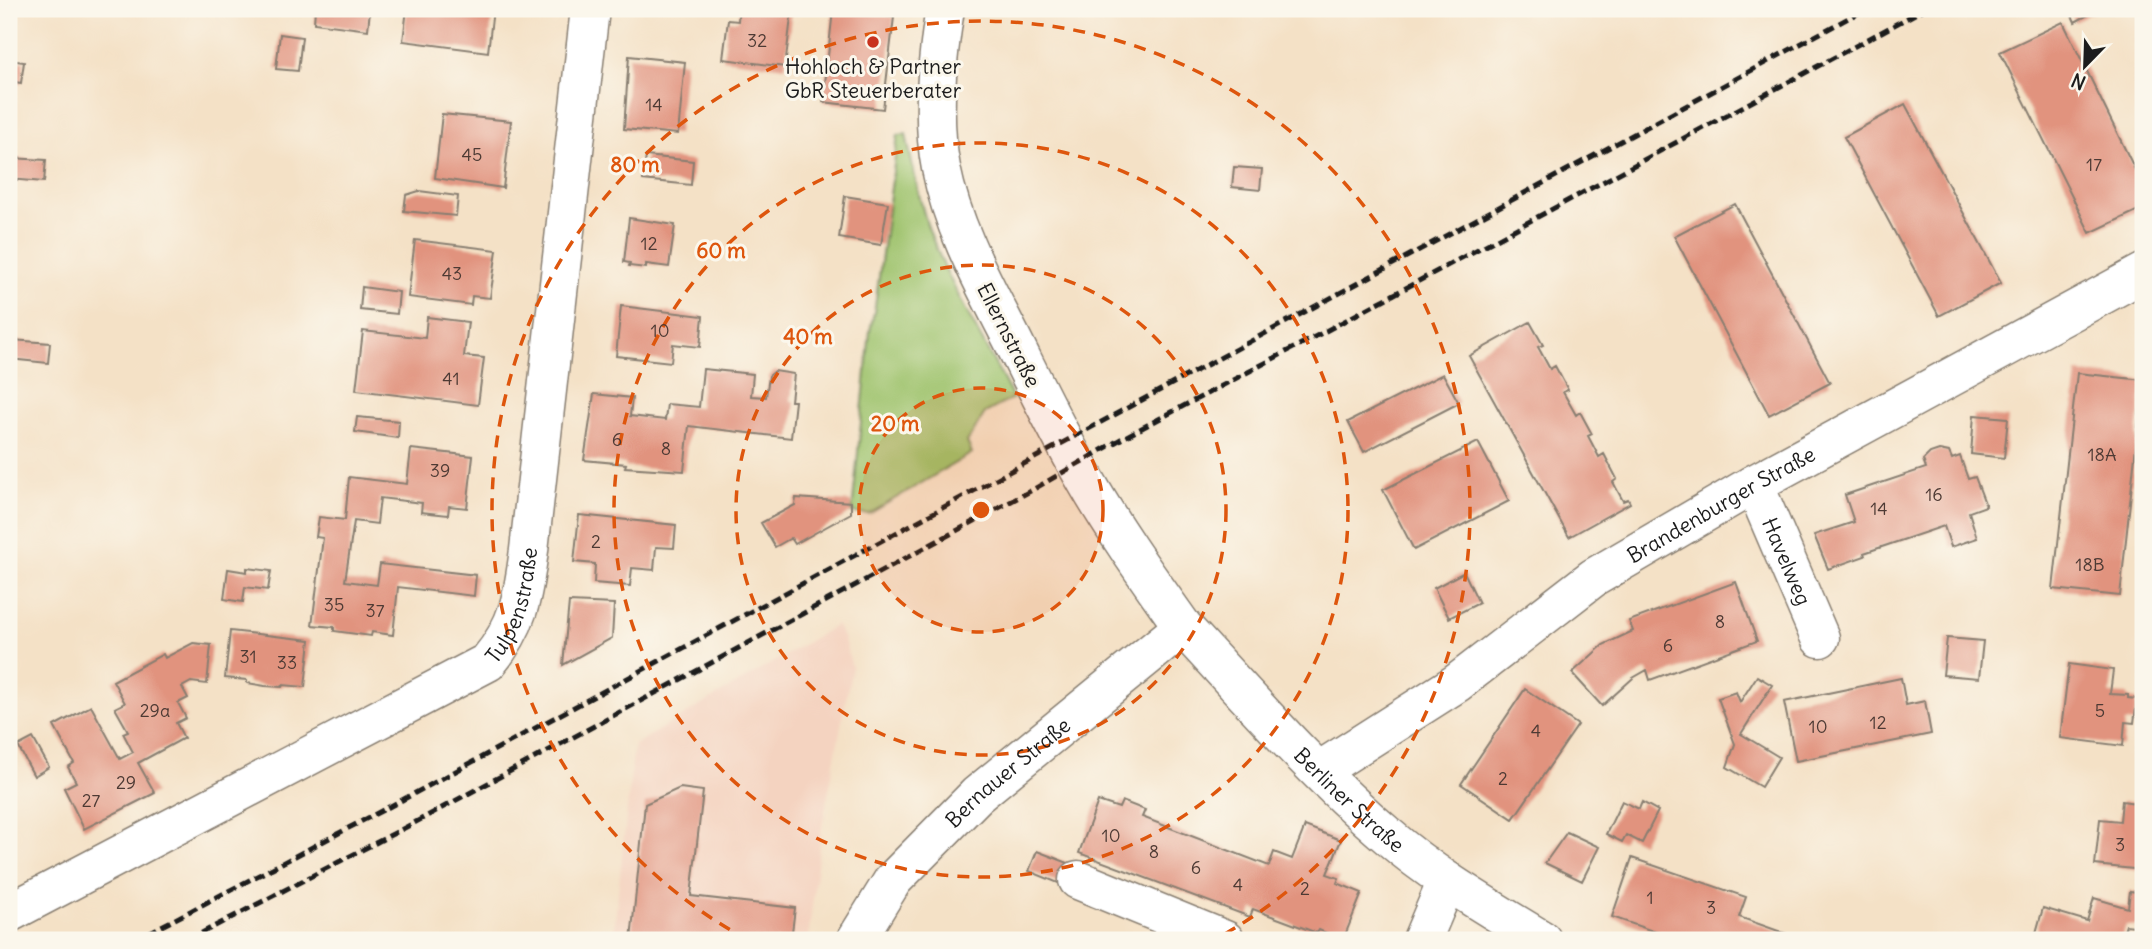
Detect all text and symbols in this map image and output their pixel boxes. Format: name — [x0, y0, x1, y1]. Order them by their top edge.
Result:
house number: 32 — [747, 29, 767, 52]
north arrow — [2050, 32, 2120, 102]
marker: Hohloch & Partner GbR Steuerberater — [865, 34, 881, 50]
place label: Hohloch & Partner GbR Steuerberater — [785, 53, 962, 104]
text: N — [2068, 68, 2089, 95]
house number: 14 — [645, 93, 663, 116]
house number: 45 — [462, 143, 482, 166]
text: 80 m — [610, 151, 660, 178]
house number: 17 — [2086, 153, 2102, 176]
house number: 12 — [640, 232, 658, 255]
text: 60 m — [696, 237, 746, 264]
house number: 43 — [442, 262, 462, 285]
street label: Ellernstraße — [971, 278, 1047, 392]
house number: 10 — [651, 319, 670, 342]
text: 40 m — [783, 323, 833, 350]
house number: 41 — [442, 367, 460, 390]
text: 20 m — [871, 410, 920, 437]
house number: 6 — [612, 428, 622, 451]
house number: 8 — [661, 437, 671, 460]
street label: Brandenburger Straße — [1622, 440, 1820, 569]
house number: 18A — [2087, 443, 2117, 466]
house number: 39 — [430, 459, 450, 482]
house number: 16 — [1925, 483, 1943, 506]
house number: 14 — [1870, 497, 1888, 520]
centre of rings — [969, 498, 993, 522]
street label: Havelweg — [1756, 513, 1818, 609]
house number: 2 — [591, 530, 601, 553]
street label: Tulpenstraße — [479, 546, 543, 668]
house number: 18B — [2075, 553, 2105, 576]
house number: 35 — [324, 593, 344, 616]
house number: 37 — [365, 599, 385, 622]
house number: 8 — [1715, 610, 1725, 633]
house number: 6 — [1663, 634, 1673, 657]
house number: 31 — [239, 645, 257, 668]
house number: 33 — [277, 651, 297, 674]
house number: 29a — [140, 699, 170, 722]
house number: 5 — [2095, 699, 2105, 722]
street label: Bernauer Straße — [939, 711, 1076, 833]
house number: 12 — [1869, 711, 1887, 734]
house number: 10 — [1809, 715, 1828, 738]
house number: 4 — [1531, 719, 1541, 742]
street label: Berliner Straße — [1289, 741, 1410, 858]
house number: 2 — [1498, 767, 1508, 790]
house number: 29 — [116, 771, 136, 794]
house number: 27 — [82, 789, 101, 812]
house number: 10 — [1102, 824, 1121, 847]
house number: 3 — [2115, 833, 2125, 856]
house number: 8 — [1149, 840, 1159, 863]
house number: 6 — [1191, 856, 1201, 879]
house number: 4 — [1233, 873, 1243, 896]
house number: 2 — [1300, 877, 1310, 900]
house number: 1 — [1646, 886, 1654, 909]
house number: 3 — [1706, 896, 1716, 919]

